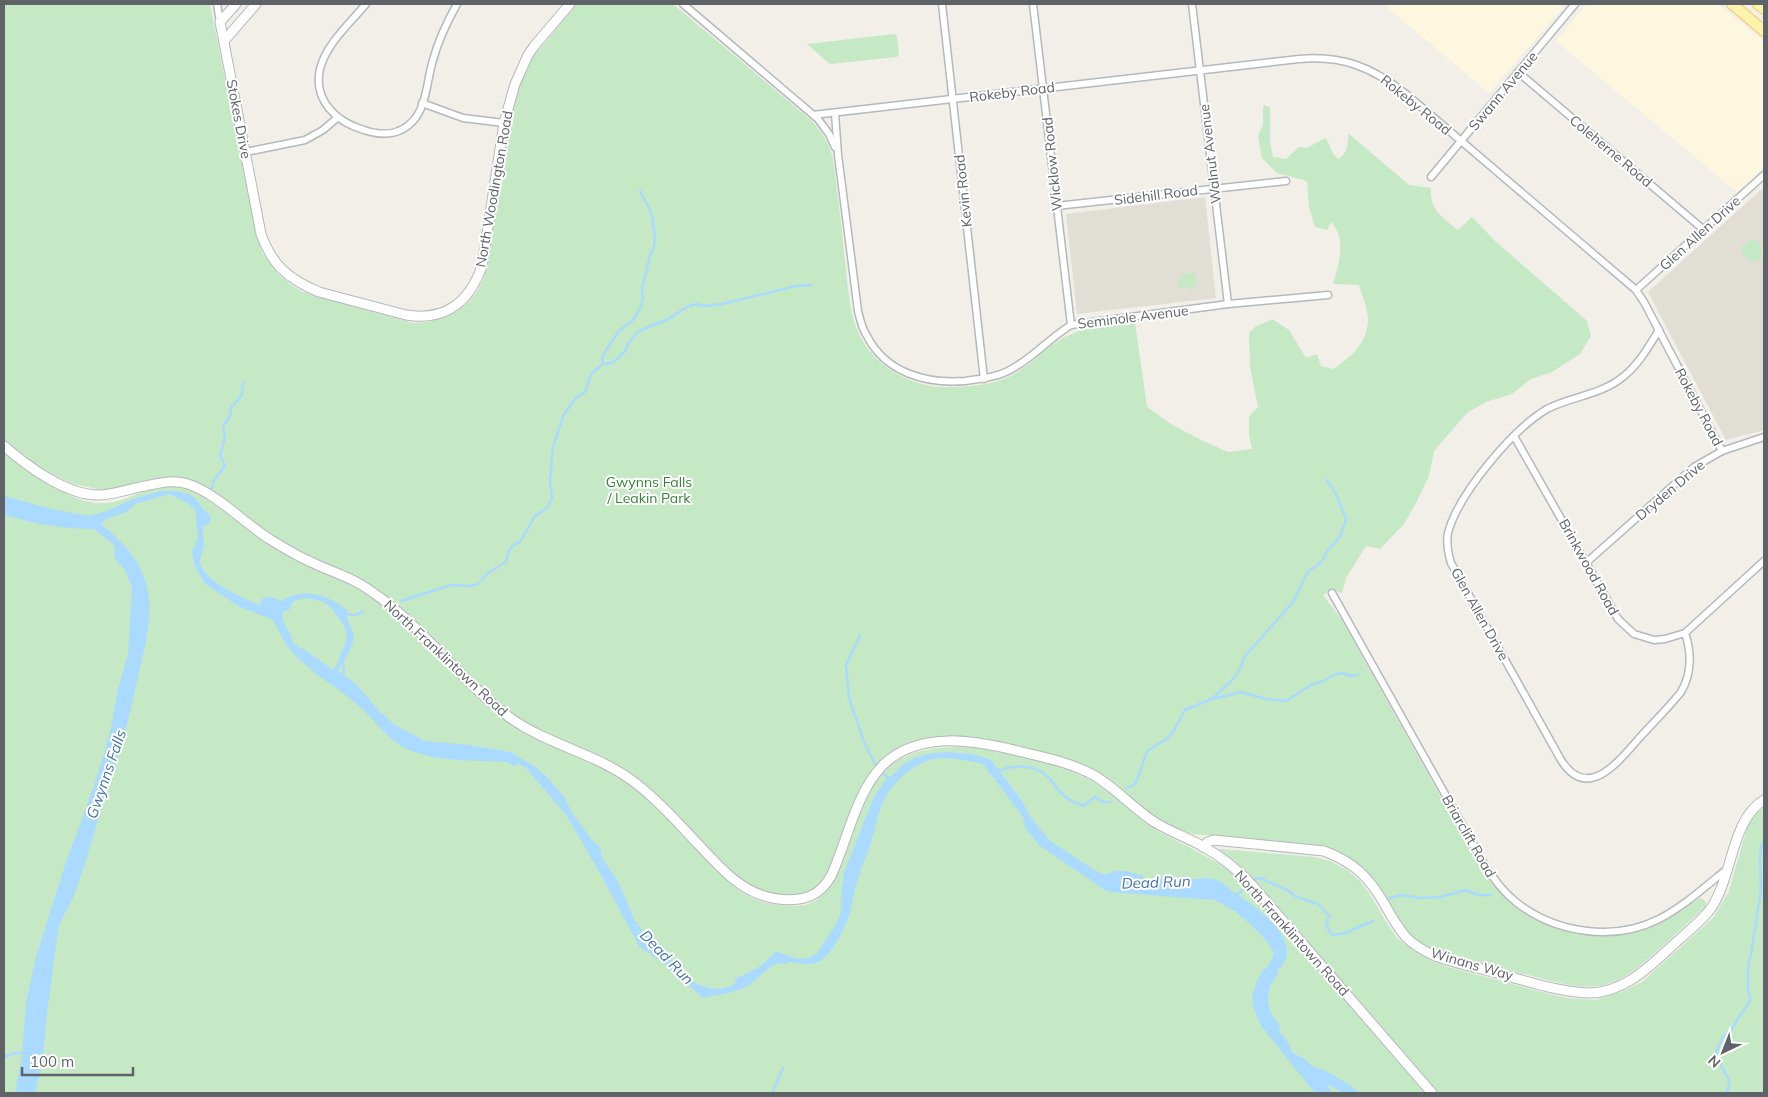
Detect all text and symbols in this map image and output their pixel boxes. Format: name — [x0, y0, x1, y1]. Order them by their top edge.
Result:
street label: Swann Avenue — [1465, 48, 1541, 134]
street label: Rokeby Road — [1377, 71, 1455, 139]
street label: Stokes Drive — [222, 78, 256, 160]
street label: Rokeby Road — [968, 78, 1056, 106]
street label: Walnut Avenue — [1195, 103, 1225, 205]
street label: North Woodington Road — [471, 109, 517, 269]
street label: Coleherne Road — [1566, 111, 1656, 191]
street label: Wicklow Road — [1038, 116, 1066, 212]
street label: Kevin Road — [950, 154, 976, 228]
street label: Sidehill Road — [1113, 181, 1199, 209]
street label: Glen Allen Drive — [1656, 192, 1744, 274]
street label: Seminole Avenue — [1077, 301, 1189, 333]
street label: Rokeby Road — [1671, 365, 1727, 449]
street label: Dryden Drive — [1632, 456, 1708, 524]
park label: Gwynns Falls / Leakin Park — [606, 473, 692, 507]
street label: Brinkwood Road — [1555, 516, 1623, 618]
street label: Glen Allen Drive — [1447, 564, 1513, 664]
street label: North Franklintown Road — [380, 596, 512, 720]
water label: Gwynns Falls — [82, 727, 130, 821]
street label: Briarclift Road — [1438, 792, 1500, 880]
street label: North Franklintown Road — [1231, 866, 1353, 1000]
water label: Dead Run — [1121, 871, 1191, 893]
water label: Dead Run — [636, 926, 698, 989]
street label: Winans Way — [1429, 944, 1516, 984]
north arrow — [1698, 1027, 1748, 1077]
scale bar — [22, 1044, 134, 1076]
text: N — [1704, 1051, 1724, 1072]
text: 100 m — [30, 1052, 74, 1071]

